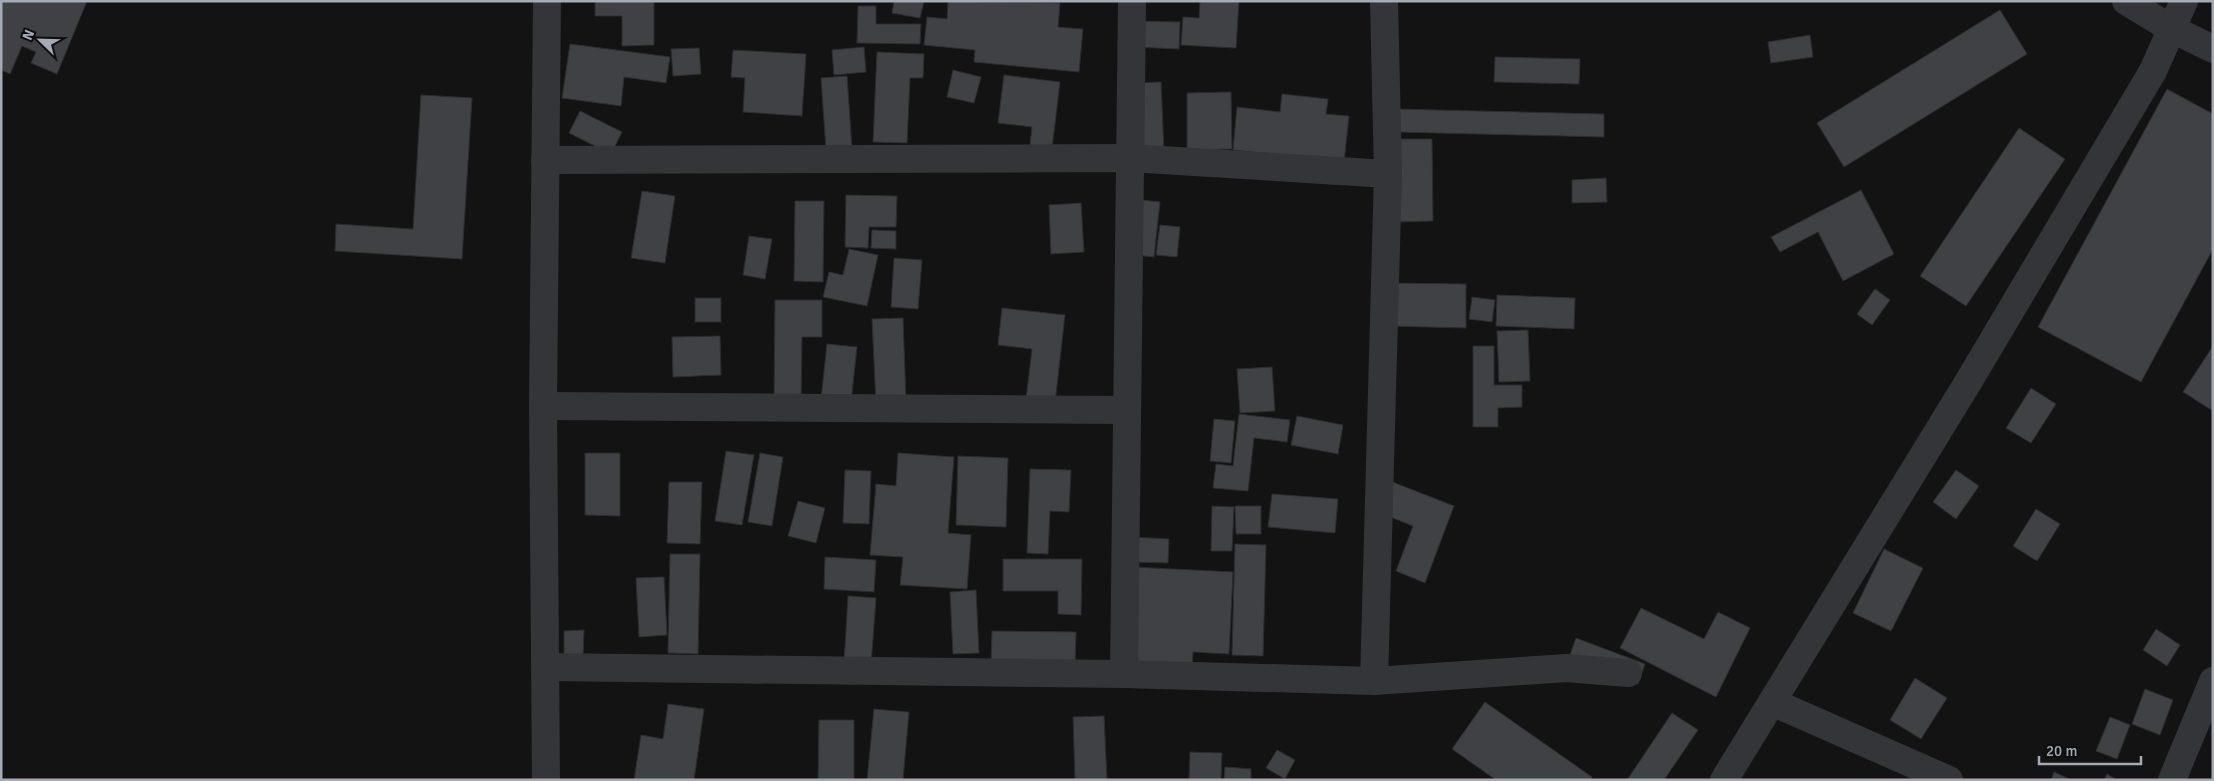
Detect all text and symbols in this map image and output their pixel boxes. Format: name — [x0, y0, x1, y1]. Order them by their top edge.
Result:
north arrow — [15, 15, 65, 65]
text: N — [19, 27, 38, 43]
scale bar — [2039, 734, 2142, 766]
text: 20 m — [2046, 742, 2077, 760]

